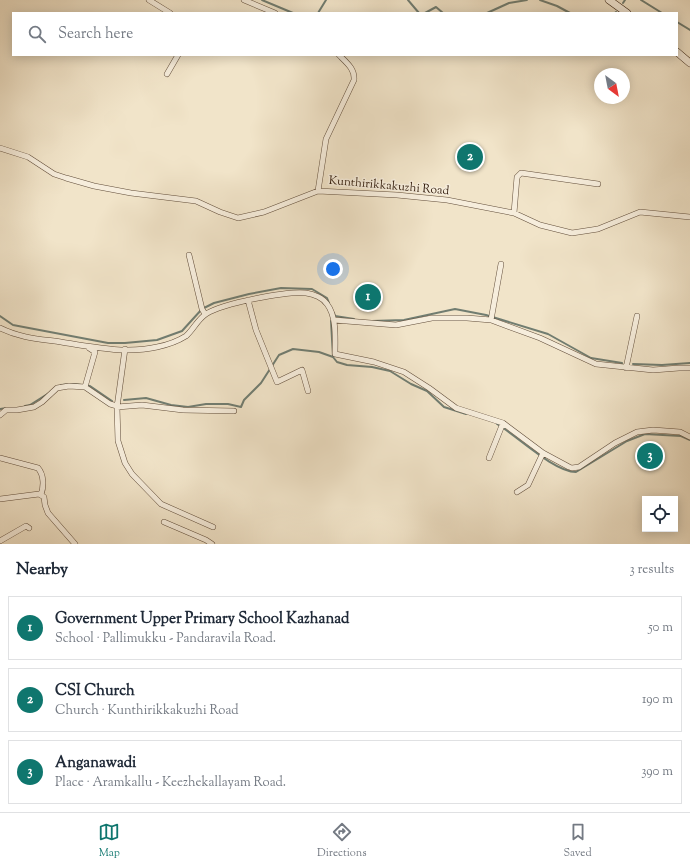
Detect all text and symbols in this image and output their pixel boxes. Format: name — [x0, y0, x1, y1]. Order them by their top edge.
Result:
search box — [12, 12, 678, 56]
icon: search — [26, 23, 48, 45]
text: Search here — [58, 24, 133, 45]
north arrow — [594, 68, 630, 104]
pin: 2 — [457, 142, 483, 172]
street label: Kunthirikkakuzhi Road — [328, 172, 450, 200]
your location — [323, 259, 343, 279]
pin: 1 — [355, 282, 381, 312]
pin: 3 — [637, 441, 663, 471]
map controls — [642, 496, 678, 532]
button: locate — [642, 496, 678, 532]
text: Nearby — [16, 558, 68, 582]
text: 3 results — [629, 561, 674, 579]
text: Government Upper Primary School Kazhanad — [55, 609, 350, 630]
text: 1 — [28, 619, 32, 637]
text: 50 m — [648, 619, 673, 637]
text: School · Pallimukku - Pandaravila Road. — [55, 630, 276, 648]
text: CSI Church — [55, 681, 135, 702]
text: 2 — [27, 691, 33, 709]
text: 190 m — [642, 691, 673, 709]
text: Church · Kunthirikkakuzhi Road — [55, 702, 239, 720]
text: Anganawadi — [55, 753, 136, 774]
text: 3 — [27, 763, 33, 781]
text: 390 m — [641, 763, 673, 781]
text: Place · Aramkallu - Keezhekallayam Road. — [55, 774, 286, 792]
tab: Map — [98, 821, 120, 861]
tab: Directions — [317, 821, 367, 861]
tab: Saved — [563, 821, 592, 861]

